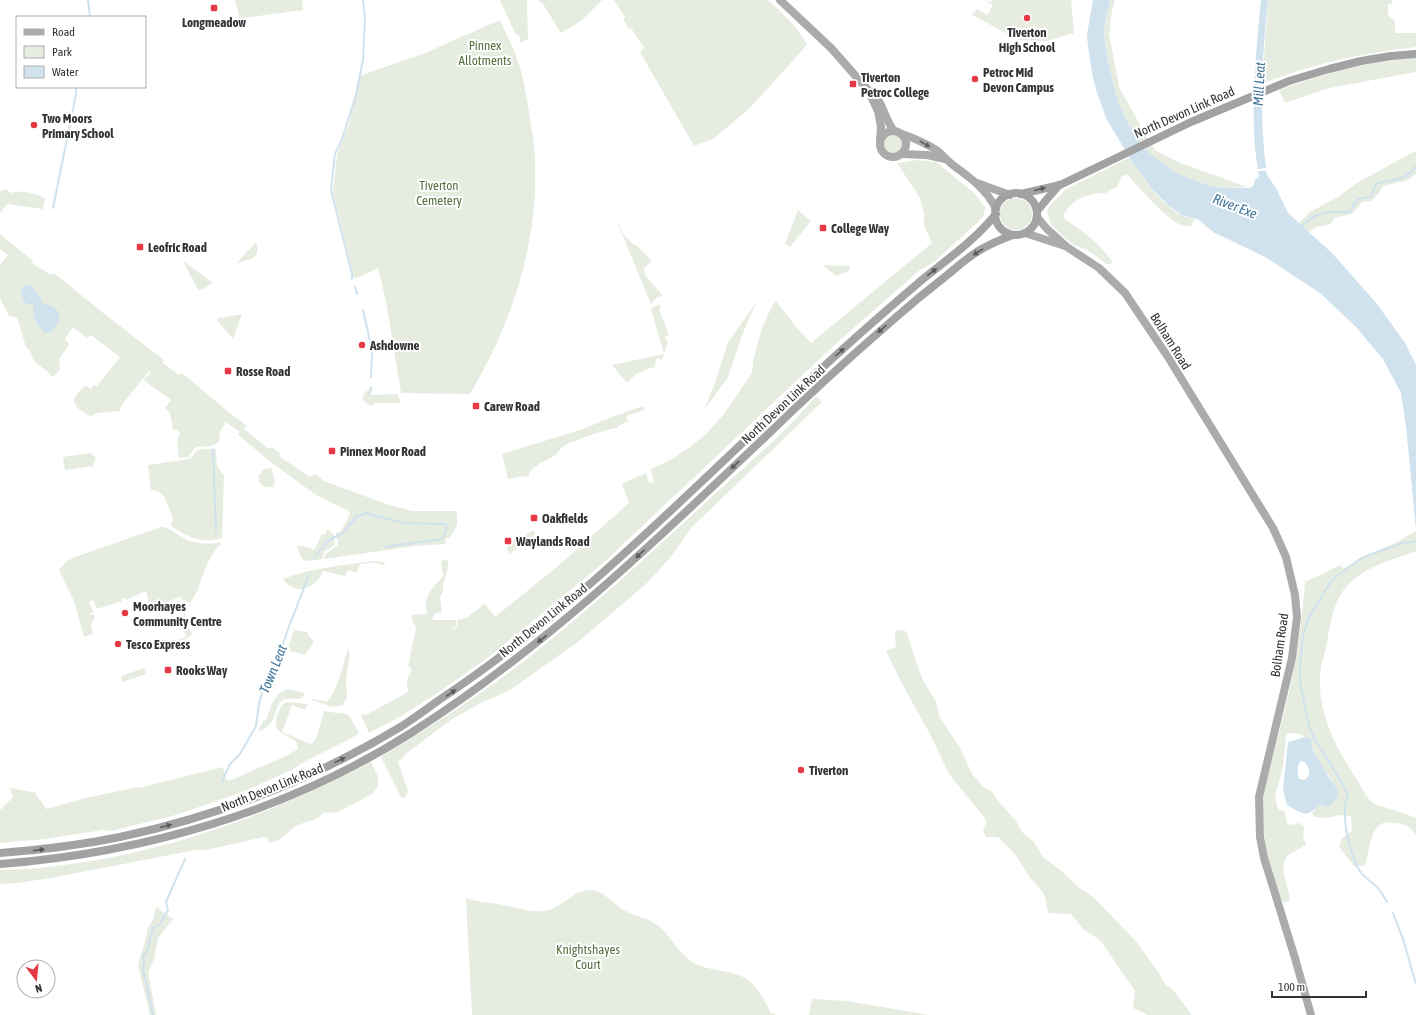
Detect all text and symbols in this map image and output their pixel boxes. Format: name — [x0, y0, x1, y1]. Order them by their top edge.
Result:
marker: Longmeadow — [209, 3, 219, 13]
marker: Tiverton High School — [1022, 13, 1032, 23]
place label: Longmeadow — [182, 15, 246, 30]
legend — [16, 16, 146, 88]
text: Road — [52, 25, 75, 39]
place label: Tiverton High School — [999, 25, 1056, 55]
park label: Pinnex Allotments — [459, 38, 512, 68]
text: Park — [52, 45, 73, 59]
water label: Mill Leat — [1250, 62, 1268, 106]
text: Water — [52, 65, 79, 79]
place label: Petroc Mid Devon Campus — [983, 65, 1054, 95]
place label: Tiverton Petroc College — [861, 70, 929, 100]
marker: Petroc Mid Devon Campus — [970, 74, 980, 84]
marker: Tiverton Petroc College — [848, 79, 858, 89]
street label: North Devon Link Road — [1132, 84, 1237, 141]
place label: Two Moors Primary School — [42, 111, 114, 141]
marker: Two Moors Primary School — [29, 120, 39, 130]
one-way arrow — [919, 141, 931, 148]
park label: Tiverton Cemetery — [416, 178, 462, 208]
one-way arrow — [1034, 186, 1047, 192]
water label: River Exe — [1211, 190, 1259, 222]
place label: College Way — [831, 221, 890, 236]
marker: College Way — [818, 223, 828, 233]
place label: Leofric Road — [148, 240, 207, 255]
marker: Leofric Road — [135, 242, 145, 252]
one-way arrow — [972, 248, 984, 255]
one-way arrow — [927, 268, 938, 276]
street label: Bolham Road — [1147, 310, 1194, 372]
one-way arrow — [877, 324, 887, 334]
place label: Ashdowne — [369, 338, 419, 353]
marker: Ashdowne — [357, 340, 367, 350]
one-way arrow — [835, 347, 845, 356]
street label: North Devon Link Road — [739, 362, 828, 447]
place label: Rosse Road — [236, 364, 290, 379]
marker: Rosse Road — [223, 366, 233, 376]
place label: Carew Road — [484, 399, 540, 414]
marker: Carew Road — [471, 401, 481, 411]
place label: Pinnex Moor Road — [340, 444, 426, 459]
marker: Pinnex Moor Road — [327, 446, 337, 456]
one-way arrow — [730, 460, 740, 470]
place label: Oakfields — [542, 511, 588, 526]
marker: Oakfields — [529, 513, 539, 523]
place label: Waylands Road — [515, 534, 590, 549]
marker: Waylands Road — [503, 536, 513, 546]
one-way arrow — [635, 549, 645, 558]
street label: North Devon Link Road — [496, 580, 590, 660]
place label: Moorhayes Community Centre — [133, 599, 222, 629]
marker: Moorhayes Community Centre — [120, 608, 130, 618]
street label: Bolham Road — [1268, 612, 1291, 678]
one-way arrow — [536, 634, 547, 643]
place label: Tesco Express — [126, 637, 190, 652]
marker: Tesco Express — [113, 639, 123, 649]
water label: Town Leat — [256, 642, 290, 696]
place label: Rooks Way — [176, 663, 228, 678]
marker: Rooks Way — [163, 665, 173, 675]
one-way arrow — [445, 689, 457, 696]
one-way arrow — [334, 757, 346, 763]
street label: North Devon Link Road — [219, 760, 325, 815]
place label: Tiverton — [809, 763, 848, 778]
marker: Tiverton — [796, 765, 806, 775]
one-way arrow — [160, 822, 173, 828]
one-way arrow — [33, 846, 45, 853]
park label: Knightshayes Court — [556, 942, 620, 972]
north arrow — [16, 959, 56, 999]
scale bar — [1272, 973, 1366, 999]
text: 100 m — [1278, 980, 1305, 994]
text: N — [34, 982, 44, 995]

